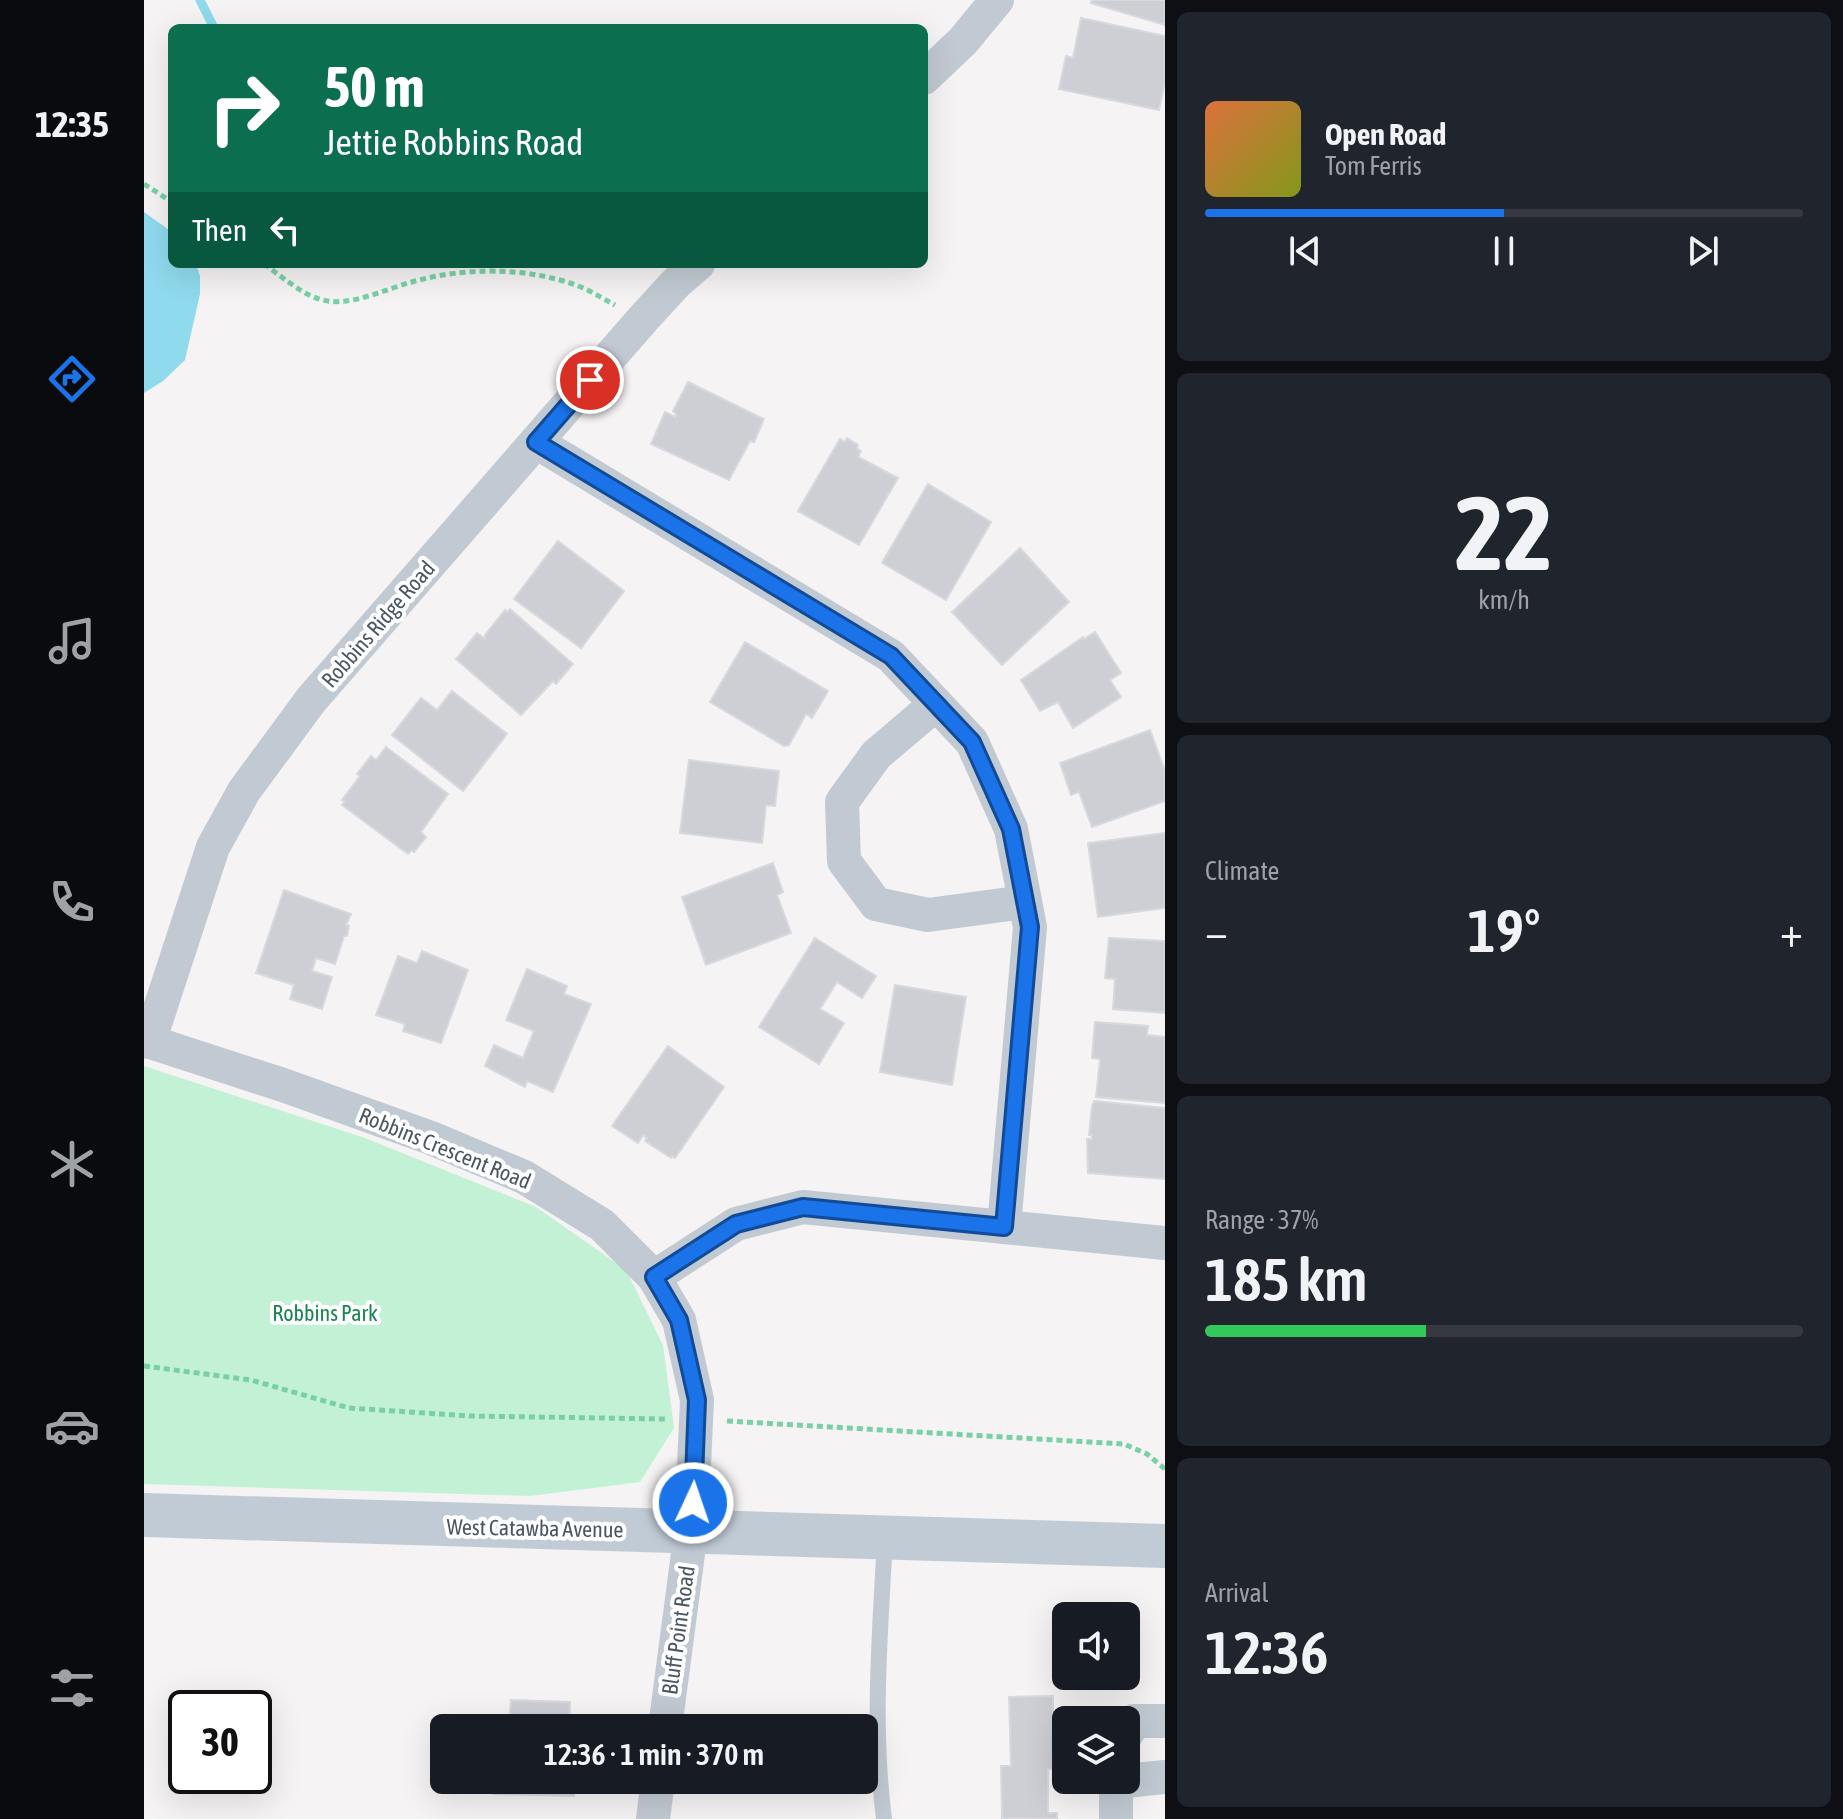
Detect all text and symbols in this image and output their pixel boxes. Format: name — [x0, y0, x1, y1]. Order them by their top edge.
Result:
text: 50 m — [324, 55, 425, 119]
icon: right — [192, 56, 296, 160]
text: 12:35 — [35, 103, 109, 145]
text: Open Road — [1325, 117, 1446, 151]
text: Jettie Robbins Road — [324, 121, 583, 163]
text: Tom Ferris — [1325, 151, 1422, 181]
icon: left — [263, 208, 307, 252]
text: Then — [192, 213, 247, 247]
icon: previous — [1283, 229, 1327, 273]
icon: pause — [1482, 229, 1526, 273]
icon: next — [1681, 229, 1725, 273]
pin — [556, 346, 624, 414]
icon: directions — [44, 351, 100, 407]
icon: arrive — [568, 358, 612, 402]
text: 22 — [1455, 473, 1553, 592]
street label: Robbins Ridge Road — [316, 555, 440, 693]
text: km/h — [1478, 585, 1530, 615]
icon: music — [44, 613, 100, 669]
text: Climate — [1205, 856, 1279, 886]
icon: phone — [44, 874, 100, 930]
text: 19° — [1468, 896, 1540, 965]
text: − — [1205, 906, 1228, 956]
text: + — [1780, 906, 1803, 956]
street label: Robbins Crescent Road — [355, 1102, 535, 1194]
icon: climate — [44, 1136, 100, 1192]
text: Range · 37% — [1205, 1205, 1318, 1235]
text: 185 km — [1205, 1245, 1367, 1314]
park label: Robbins Park — [272, 1300, 378, 1326]
icon: car — [44, 1398, 100, 1454]
position arrow — [651, 1461, 735, 1545]
street label: West Catawba Avenue — [446, 1513, 624, 1543]
street label: Bluff Point Road — [656, 1564, 700, 1696]
text: Arrival — [1205, 1578, 1269, 1608]
map controls — [1052, 1602, 1140, 1794]
button: sound — [1052, 1602, 1140, 1690]
text: 12:36 — [1205, 1618, 1328, 1687]
icon: filters — [44, 1660, 100, 1716]
speed limit sign: 30 — [168, 1690, 272, 1794]
button: layers — [1052, 1706, 1140, 1794]
text: 12:36 · 1 min · 370 m — [544, 1737, 764, 1771]

